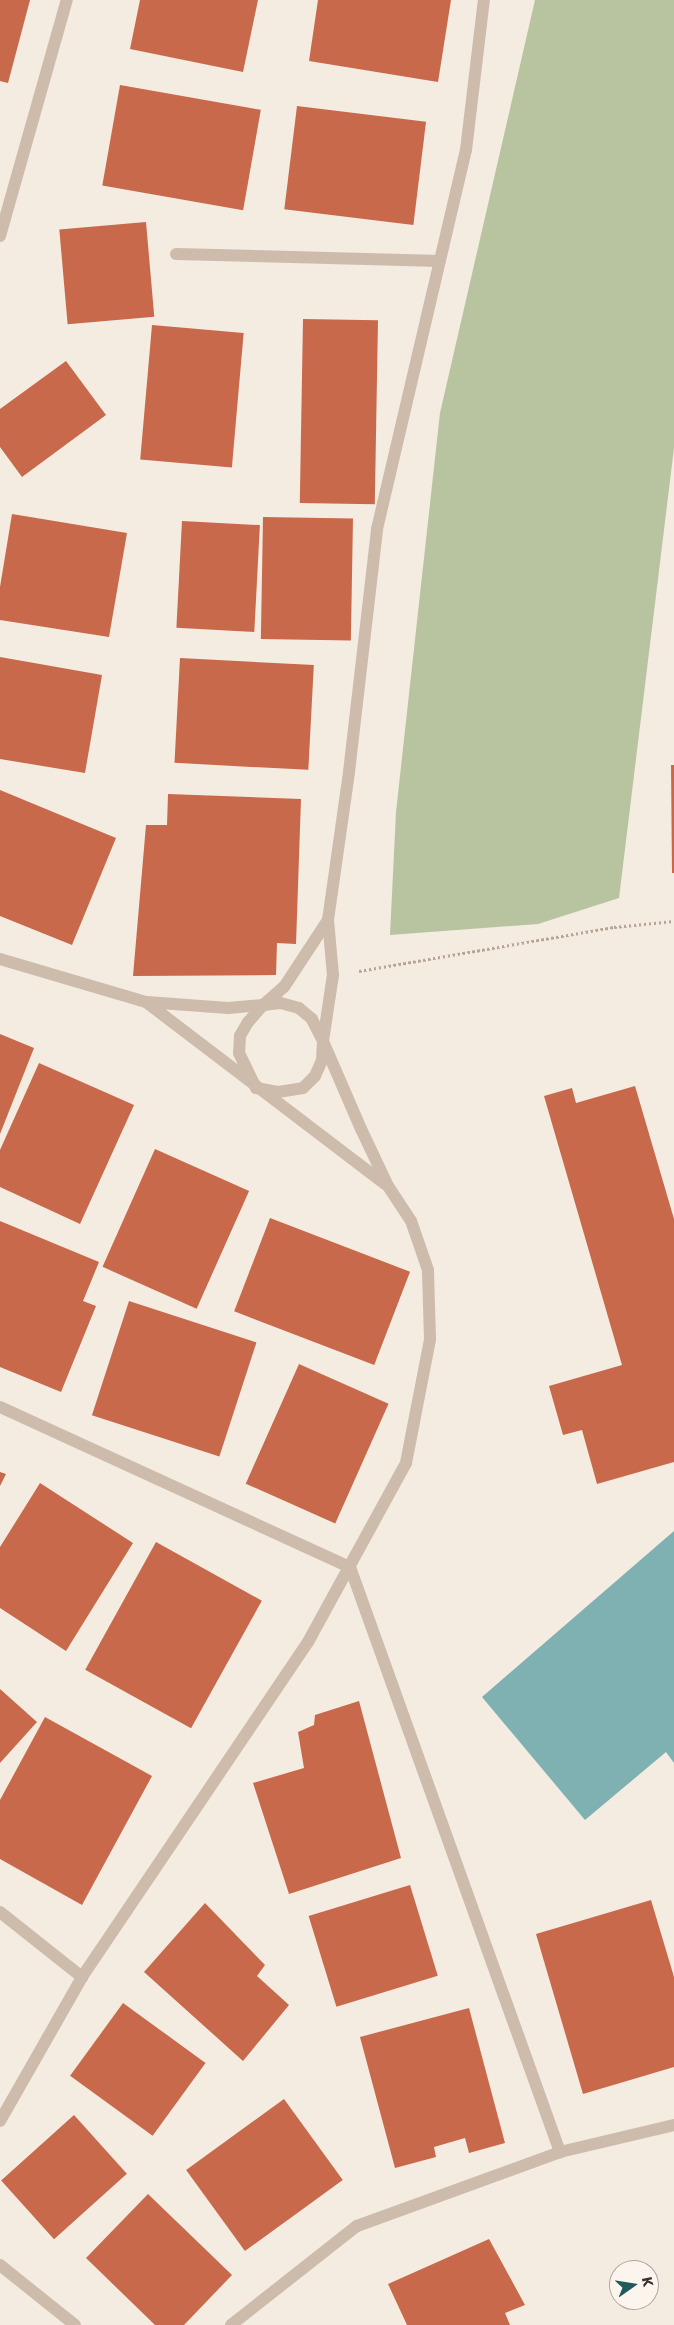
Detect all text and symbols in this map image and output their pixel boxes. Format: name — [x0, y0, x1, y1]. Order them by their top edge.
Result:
north arrow — [609, 2260, 659, 2310]
text: K — [637, 2275, 658, 2289]

